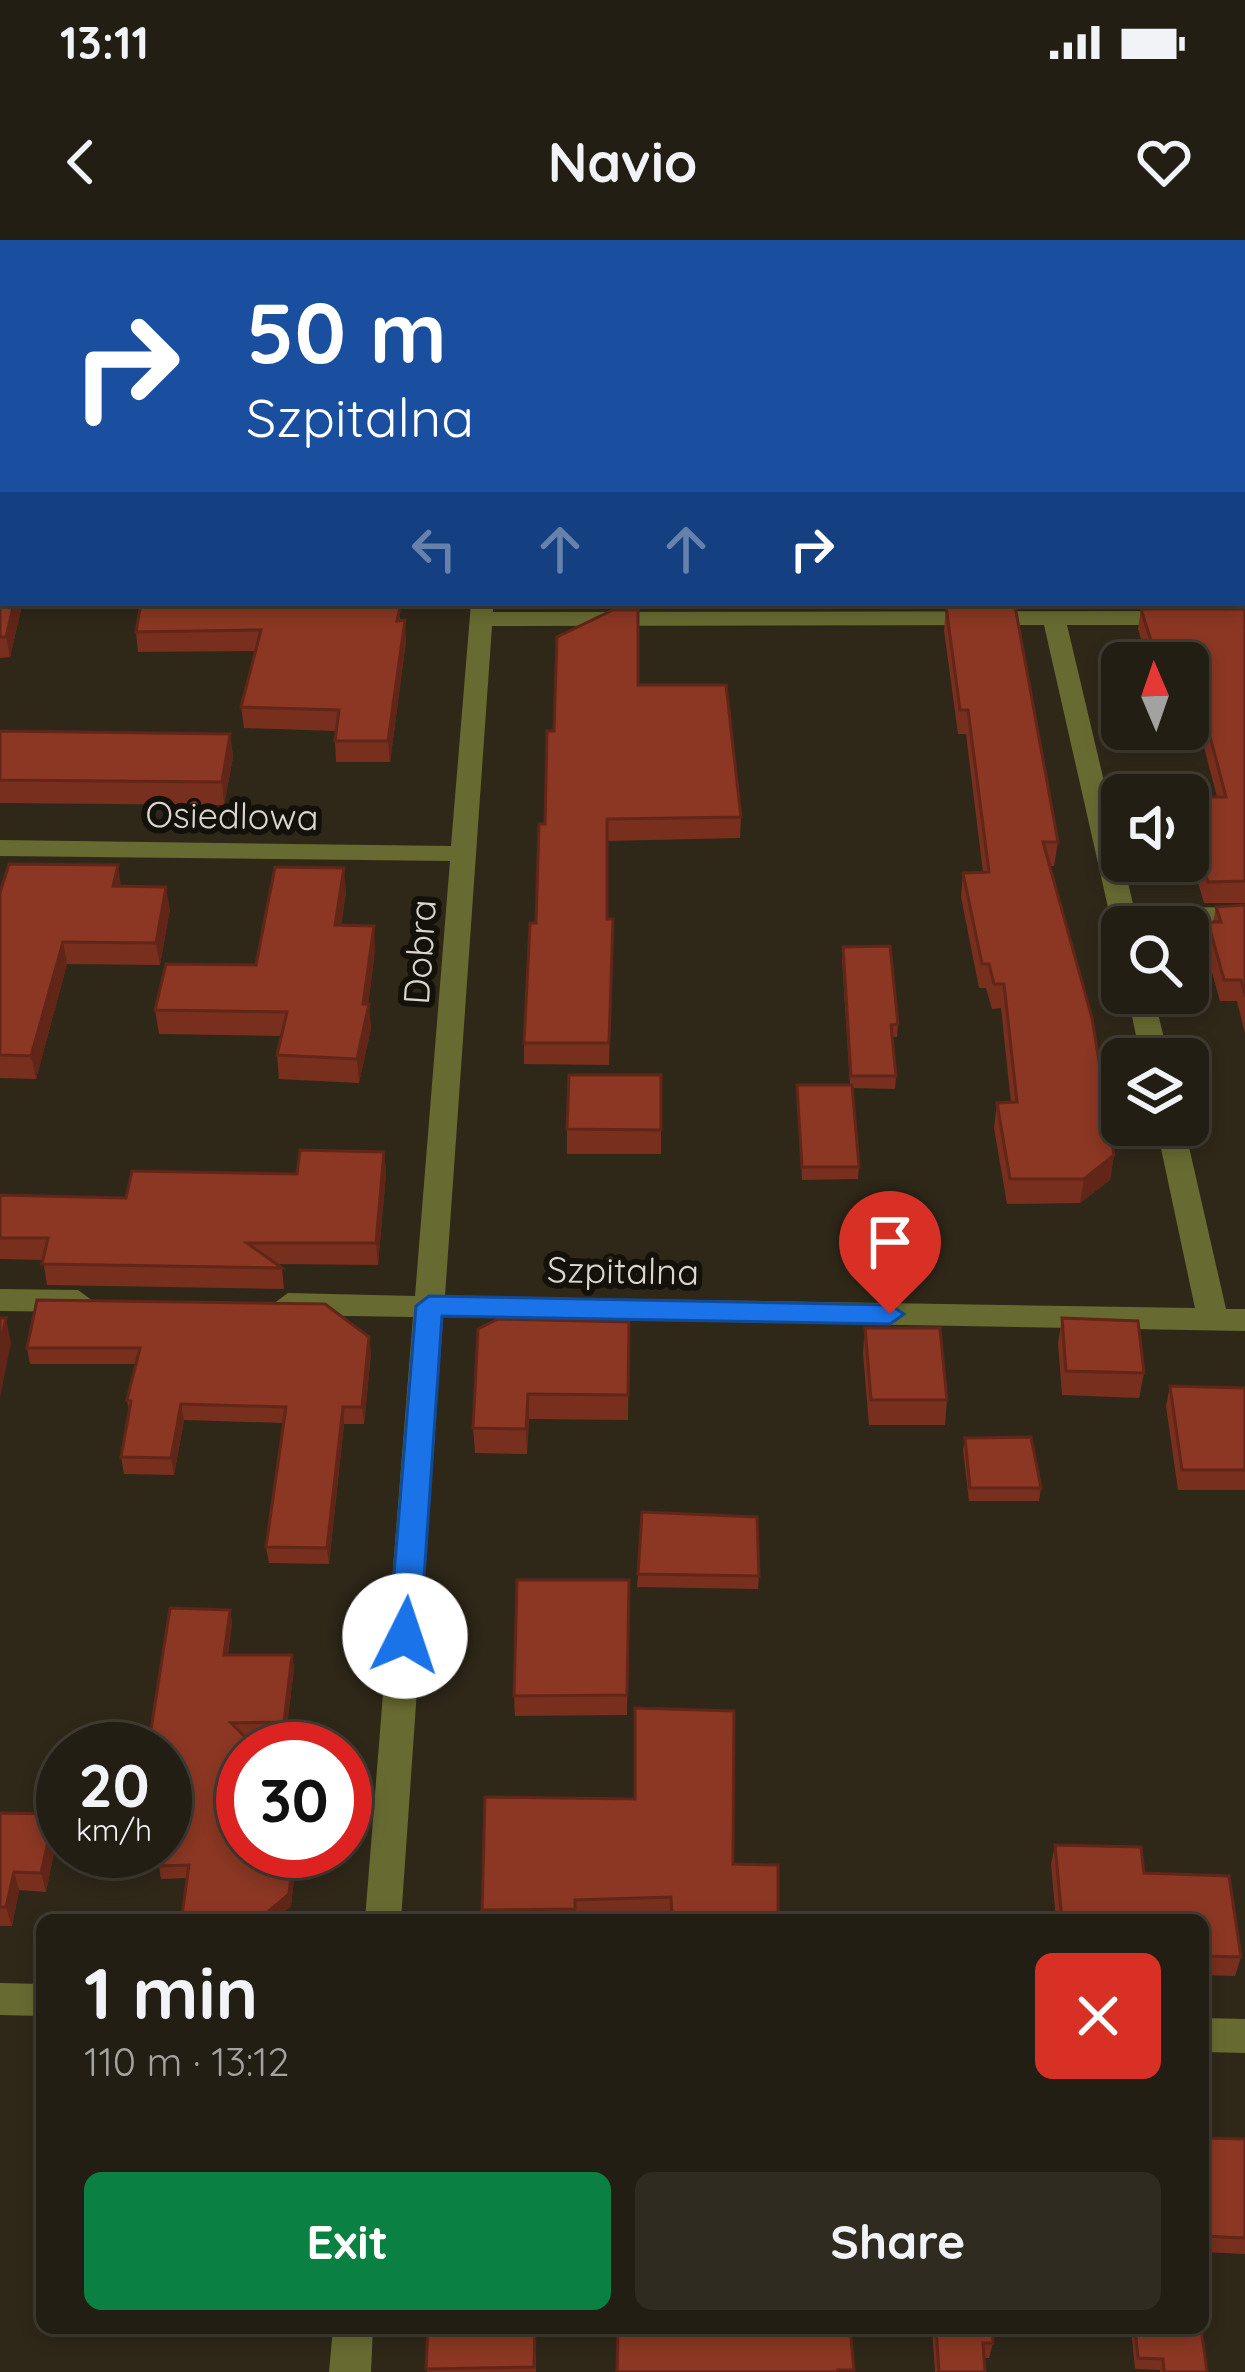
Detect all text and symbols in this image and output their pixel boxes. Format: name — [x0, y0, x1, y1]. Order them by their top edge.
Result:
text: 13:11 — [60, 14, 149, 70]
text: Navio — [548, 128, 697, 196]
icon: back — [48, 129, 114, 195]
icon: heart — [1131, 129, 1197, 195]
text: 50 m — [246, 279, 447, 384]
icon: right — [48, 288, 204, 444]
text: Szpitalna — [246, 383, 474, 451]
icon: left — [401, 516, 467, 582]
icon: ahead — [527, 516, 593, 582]
icon: ahead — [653, 516, 719, 582]
icon: right — [779, 516, 845, 582]
north arrow — [1101, 642, 1209, 750]
map controls — [1101, 642, 1209, 1146]
button: sound — [1101, 774, 1209, 882]
street label: Osiedlowa — [145, 791, 319, 839]
street label: Dobra — [393, 898, 445, 1006]
button: search — [1101, 906, 1209, 1014]
button: layers — [1101, 1038, 1209, 1146]
pin — [839, 1191, 941, 1314]
icon: arrive — [857, 1209, 923, 1275]
street label: Szpitalna — [547, 1246, 699, 1294]
position arrow — [342, 1573, 468, 1699]
speed limit sign: 30 — [216, 1722, 372, 1878]
text: 20 — [79, 1747, 149, 1822]
text: km/h — [76, 1811, 152, 1849]
text: 1 min — [84, 1947, 258, 2037]
button: close — [1035, 1953, 1161, 2079]
text: 110 m · 13:12 — [84, 2037, 289, 2086]
button: Exit — [84, 2172, 611, 2310]
button: Share — [635, 2172, 1161, 2310]

